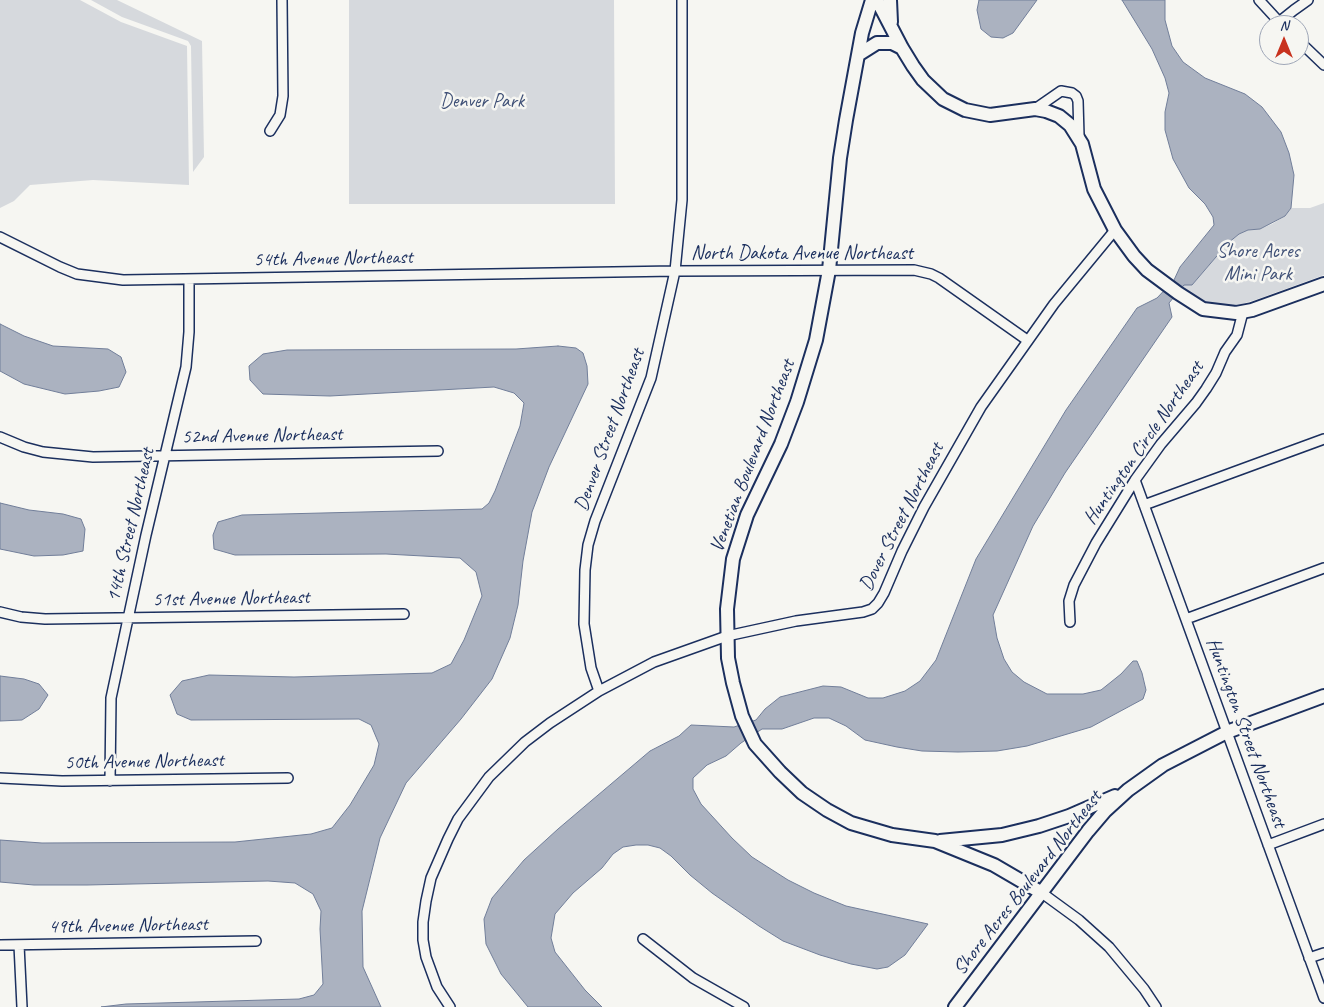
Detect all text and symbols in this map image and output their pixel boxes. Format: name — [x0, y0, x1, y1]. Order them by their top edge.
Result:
north arrow — [1259, 15, 1309, 65]
text: N — [1280, 17, 1288, 34]
park label: Denver Park — [440, 90, 524, 114]
park label: Shore Acres Mini Park — [1217, 240, 1299, 287]
street label: North Dakota Avenue Northeast — [691, 242, 913, 266]
street label: 54th Avenue Northeast — [253, 246, 413, 272]
street label: Denver Street Northeast — [569, 346, 651, 514]
street label: Venetian Boulevard Northeast — [705, 356, 801, 556]
street label: Huntington Circle Northeast — [1079, 357, 1209, 529]
street label: 52nd Avenue Northeast — [182, 423, 342, 449]
street label: Dover Street Northeast — [854, 439, 950, 595]
street label: 14th Street Northeast — [102, 446, 160, 604]
street label: 51st Avenue Northeast — [152, 586, 310, 612]
street label: Huntington Street Northeast — [1201, 635, 1291, 831]
street label: 50th Avenue Northeast — [64, 749, 224, 775]
street label: Shore Acres Boulevard Northeast — [948, 786, 1108, 980]
street label: 49th Avenue Northeast — [48, 913, 208, 939]

